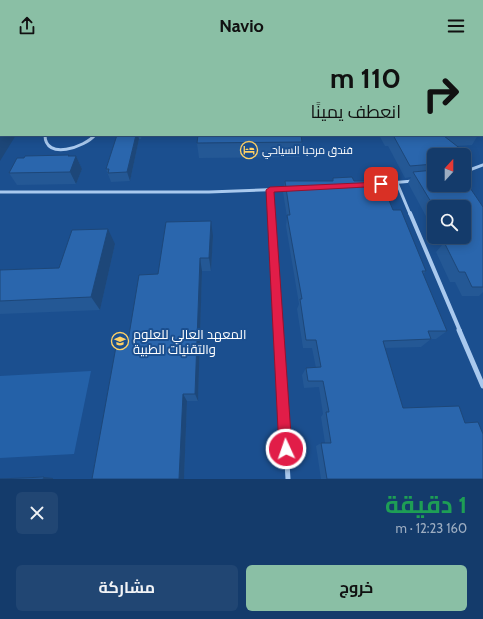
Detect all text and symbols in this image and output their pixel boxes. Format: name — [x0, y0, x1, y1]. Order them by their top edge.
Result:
icon: share — [16, 15, 38, 37]
text: Navio — [219, 15, 264, 37]
icon: menu — [445, 15, 467, 37]
text: 110 m — [330, 61, 401, 95]
icon: right — [415, 68, 467, 120]
text: انعطف يمينًا — [311, 101, 401, 123]
hotel icon: فندق مرحبا السياحي — [239, 140, 259, 160]
place label: فندق مرحبا السياحي — [262, 143, 353, 159]
north arrow — [427, 148, 471, 192]
map controls — [427, 148, 471, 244]
pin — [364, 167, 398, 201]
icon: arrive — [370, 173, 392, 195]
button: search — [427, 200, 471, 244]
place label: المعهد العالي للعلوم والتقنيات الطبية — [133, 326, 246, 357]
school or university icon: المعهد العالي للعلوم والتقنيات الطبية — [110, 331, 130, 351]
position arrow — [265, 428, 307, 470]
text: 1 دقيقة — [385, 490, 467, 519]
button: close — [16, 492, 58, 534]
text: 160 m · 12:23 — [395, 520, 467, 536]
button: مشاركة — [16, 565, 238, 611]
button: خروج — [246, 565, 467, 611]

